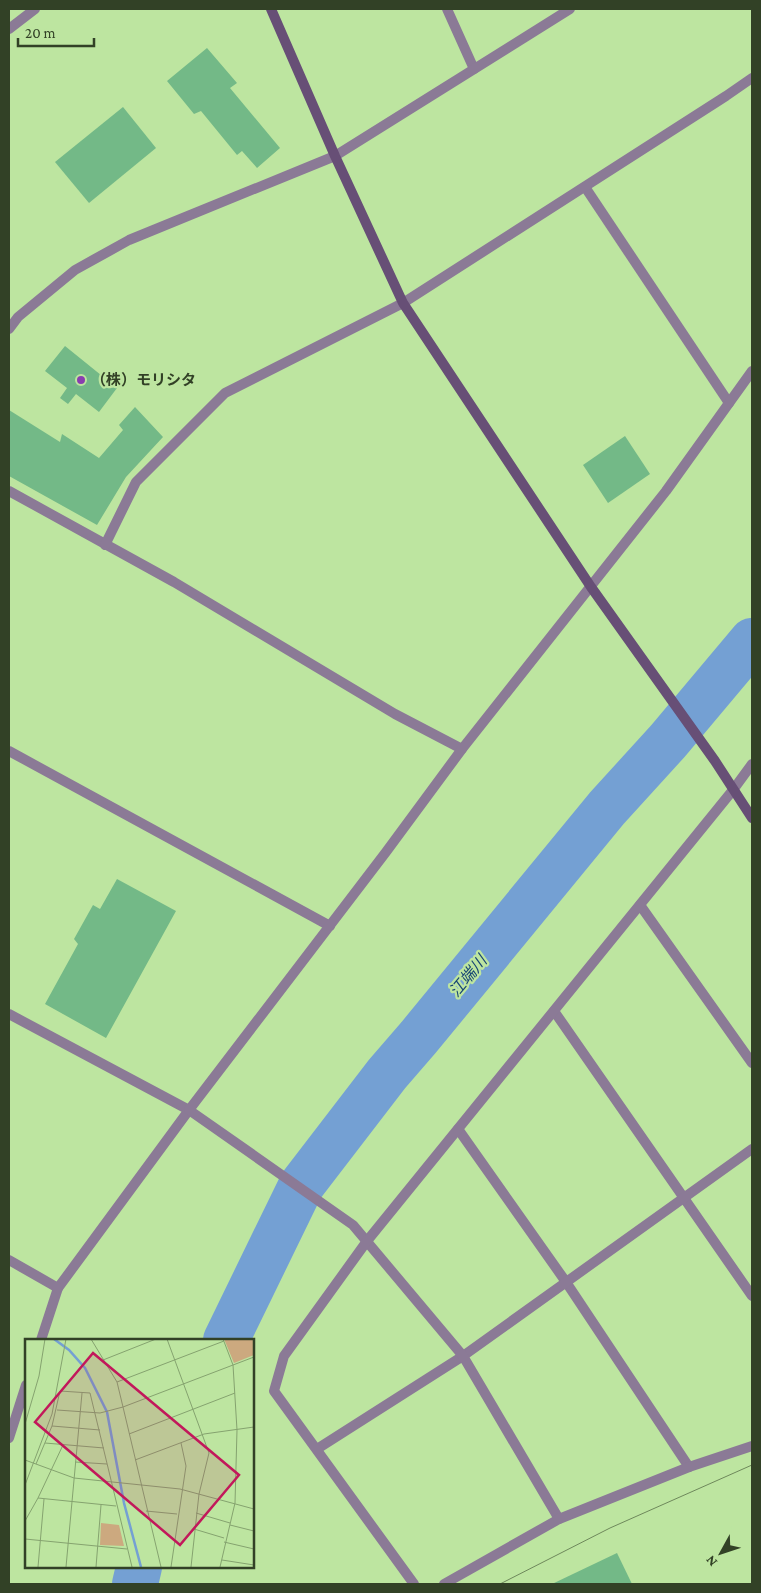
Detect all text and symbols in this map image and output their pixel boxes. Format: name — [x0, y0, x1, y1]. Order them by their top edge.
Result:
scale bar — [18, 15, 94, 47]
text: 20 m — [25, 25, 56, 41]
place label: （株）モリシタ — [91, 372, 196, 388]
marker: （株）モリシタ — [75, 374, 87, 386]
water label: 江端川 — [446, 951, 491, 1000]
inset map — [25, 1339, 254, 1568]
north arrow — [696, 1528, 746, 1578]
text: N — [702, 1552, 720, 1570]

